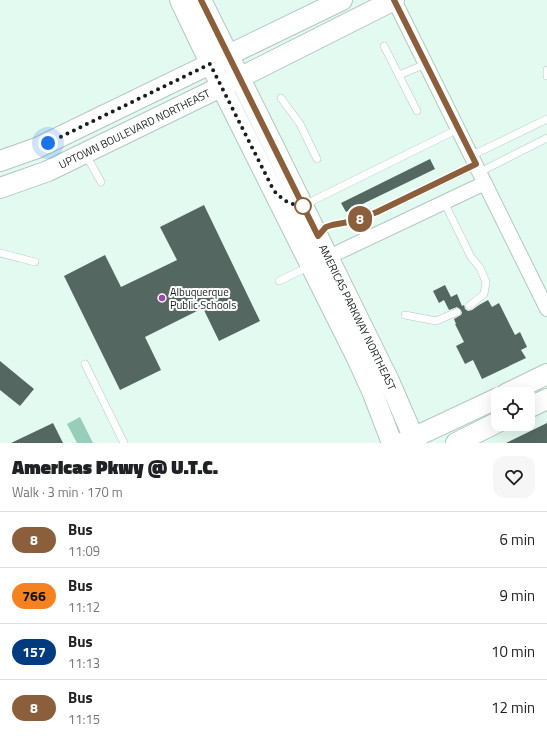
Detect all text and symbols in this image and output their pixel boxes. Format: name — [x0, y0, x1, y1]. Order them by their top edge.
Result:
street label: UPTOWN BOULEVARD NORTHEAST — [56, 85, 213, 173]
your location — [38, 133, 58, 153]
unlabelled marker — [294, 197, 312, 215]
line badge: 8 — [347, 206, 373, 232]
text: 8 — [356, 208, 364, 229]
street label: AMERICAS PARKWAY NORTHEAST — [315, 242, 400, 393]
place label: Albuquerque Public Schools — [170, 284, 236, 313]
marker: Albuquerque Public Schools — [157, 293, 167, 303]
map controls — [491, 387, 535, 431]
button: locate — [491, 387, 535, 431]
text: Americas Pkwy @ U.T.C. — [12, 452, 218, 481]
button: heart — [493, 456, 535, 498]
text: Walk · 3 min · 170 m — [12, 482, 123, 502]
text: Bus — [68, 518, 93, 541]
text: 6 min — [499, 528, 535, 551]
text: 8 — [30, 529, 38, 550]
text: 11:09 — [68, 541, 100, 561]
text: Bus — [68, 574, 93, 597]
text: 9 min — [499, 584, 535, 607]
text: 766 — [22, 585, 46, 606]
text: 11:12 — [68, 597, 100, 617]
text: Bus — [68, 630, 93, 653]
text: 10 min — [491, 640, 535, 663]
text: 157 — [22, 641, 46, 662]
text: 11:13 — [68, 653, 100, 673]
text: Bus — [68, 686, 93, 709]
text: 12 min — [491, 696, 535, 719]
text: 8 — [30, 697, 38, 718]
text: 11:15 — [68, 709, 100, 729]

